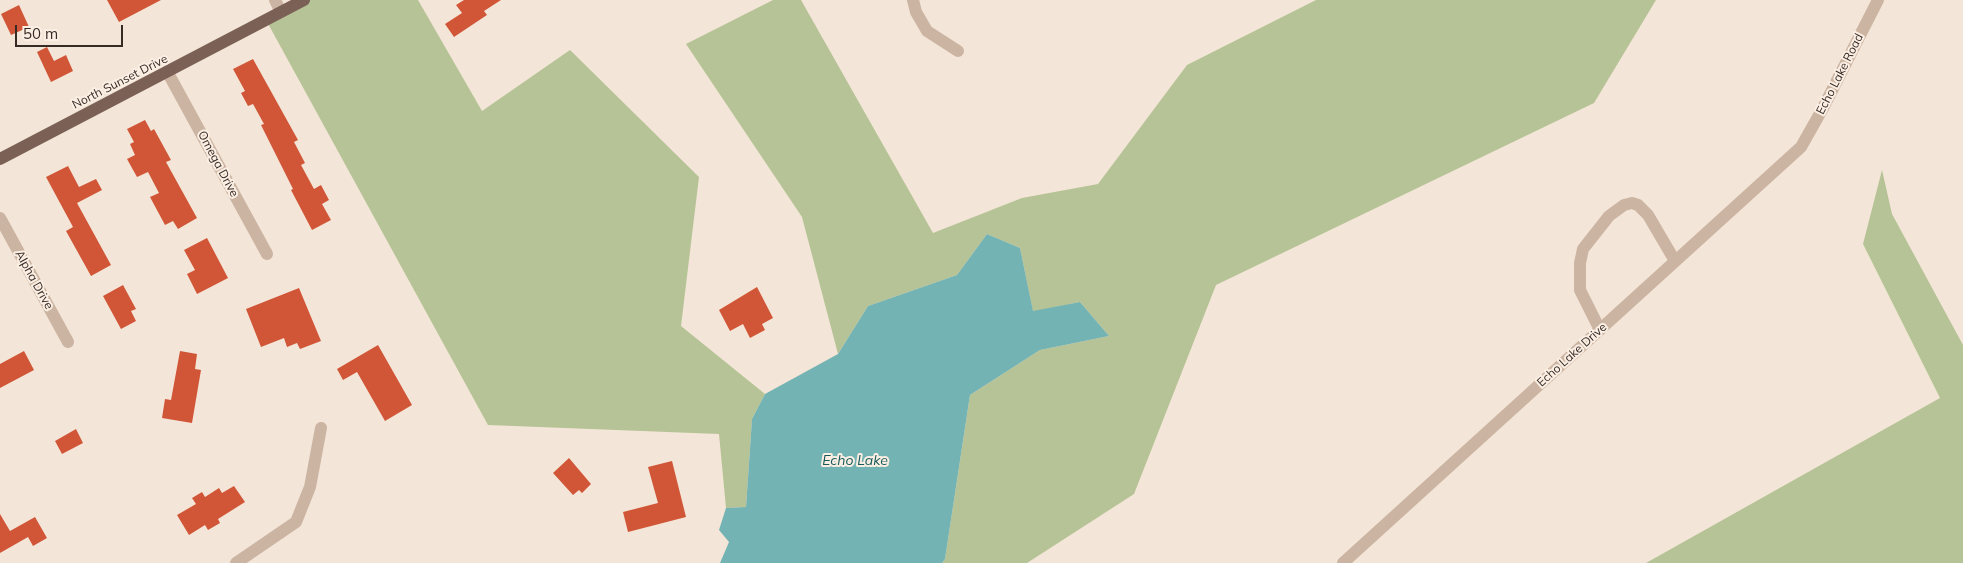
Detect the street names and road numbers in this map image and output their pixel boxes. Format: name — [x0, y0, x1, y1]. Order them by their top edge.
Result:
street label: Echo Lake Road — [1813, 31, 1867, 117]
street label: North Sunset Drive — [70, 52, 170, 112]
street label: Omega Drive — [195, 128, 241, 200]
street label: Alpha Drive — [12, 248, 56, 312]
street label: Echo Lake Drive — [1534, 320, 1610, 390]

